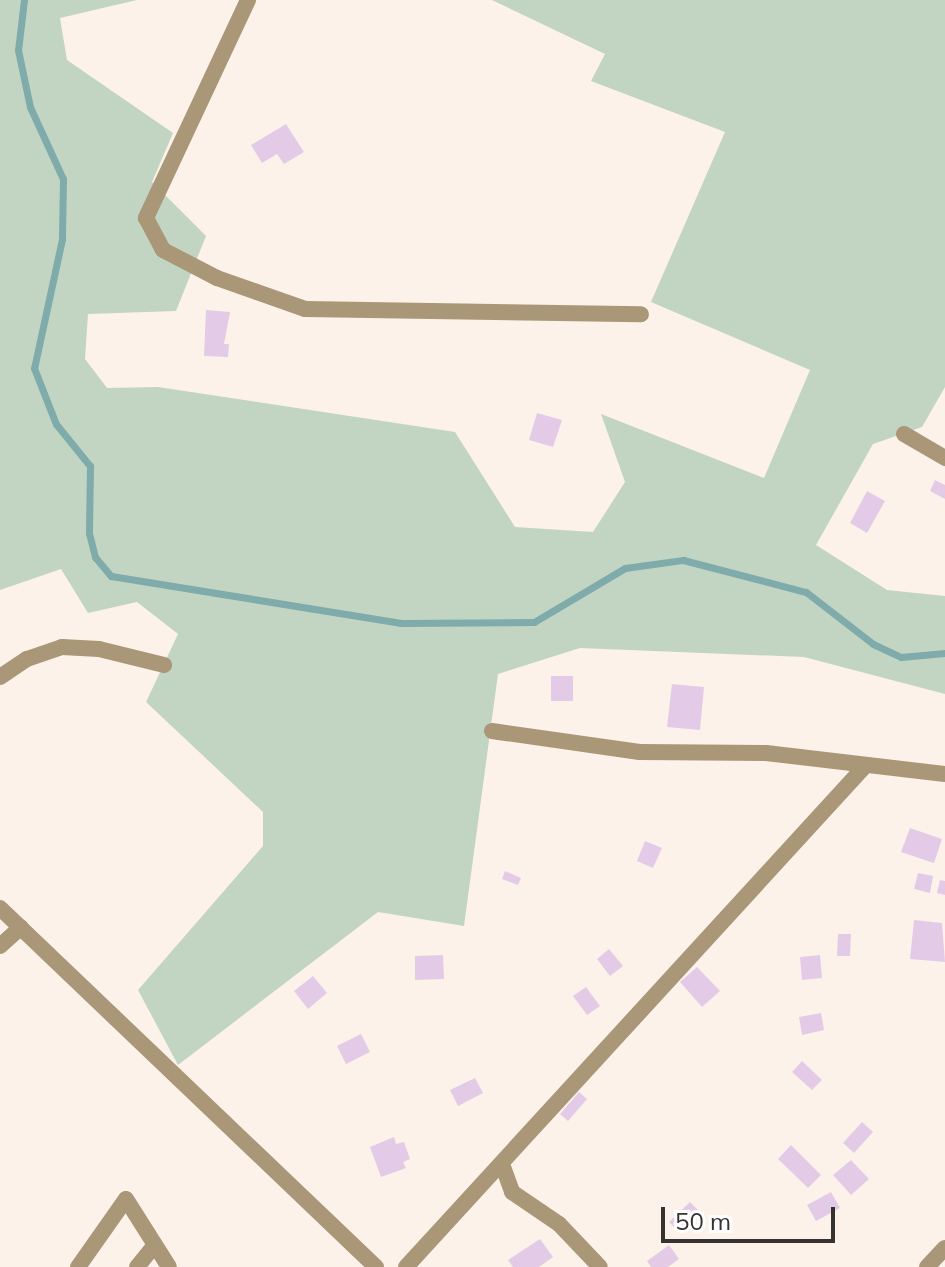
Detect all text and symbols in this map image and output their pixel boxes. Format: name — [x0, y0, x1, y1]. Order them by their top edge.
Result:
scale bar — [665, 1191, 839, 1241]
text: 50 m — [675, 1206, 731, 1236]

